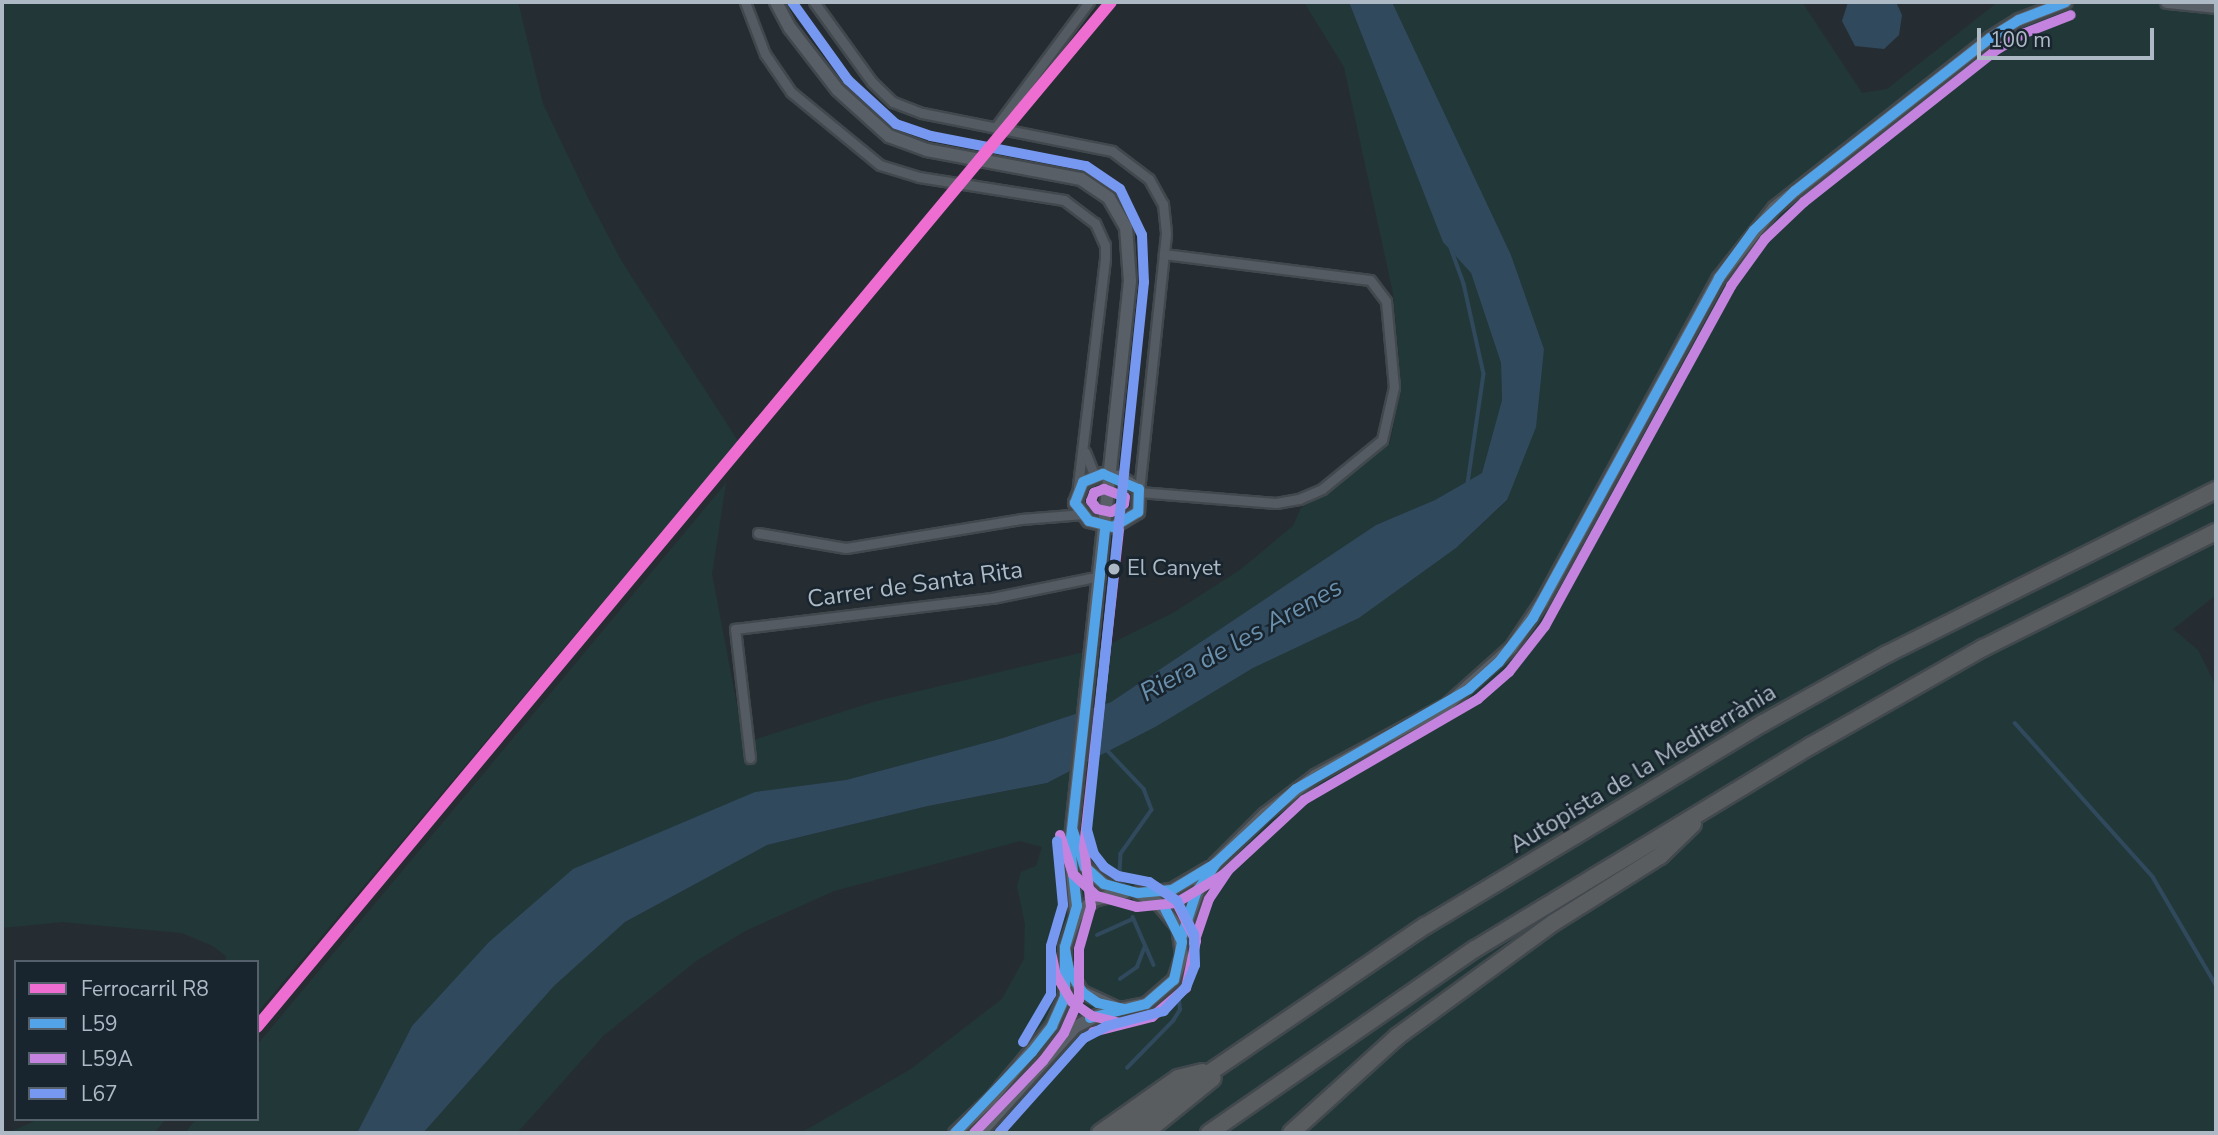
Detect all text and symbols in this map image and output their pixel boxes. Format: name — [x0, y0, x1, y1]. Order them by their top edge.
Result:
scale bar — [1980, 14, 2157, 58]
text: 100 m — [1990, 26, 2051, 54]
street label: Carrer de Santa Rita — [805, 556, 1025, 614]
place label: El Canyet — [1127, 556, 1221, 582]
marker: El Canyet — [1107, 562, 1121, 576]
water label: Riera de les Arenes — [1135, 572, 1347, 708]
street label: Autopista de la Mediterrània — [1505, 678, 1781, 860]
legend — [14, 960, 259, 1121]
text: Ferrocarril R8 — [81, 975, 209, 1003]
text: L59 — [81, 1010, 118, 1038]
text: L59A — [81, 1045, 133, 1073]
text: L67 — [81, 1080, 118, 1108]

